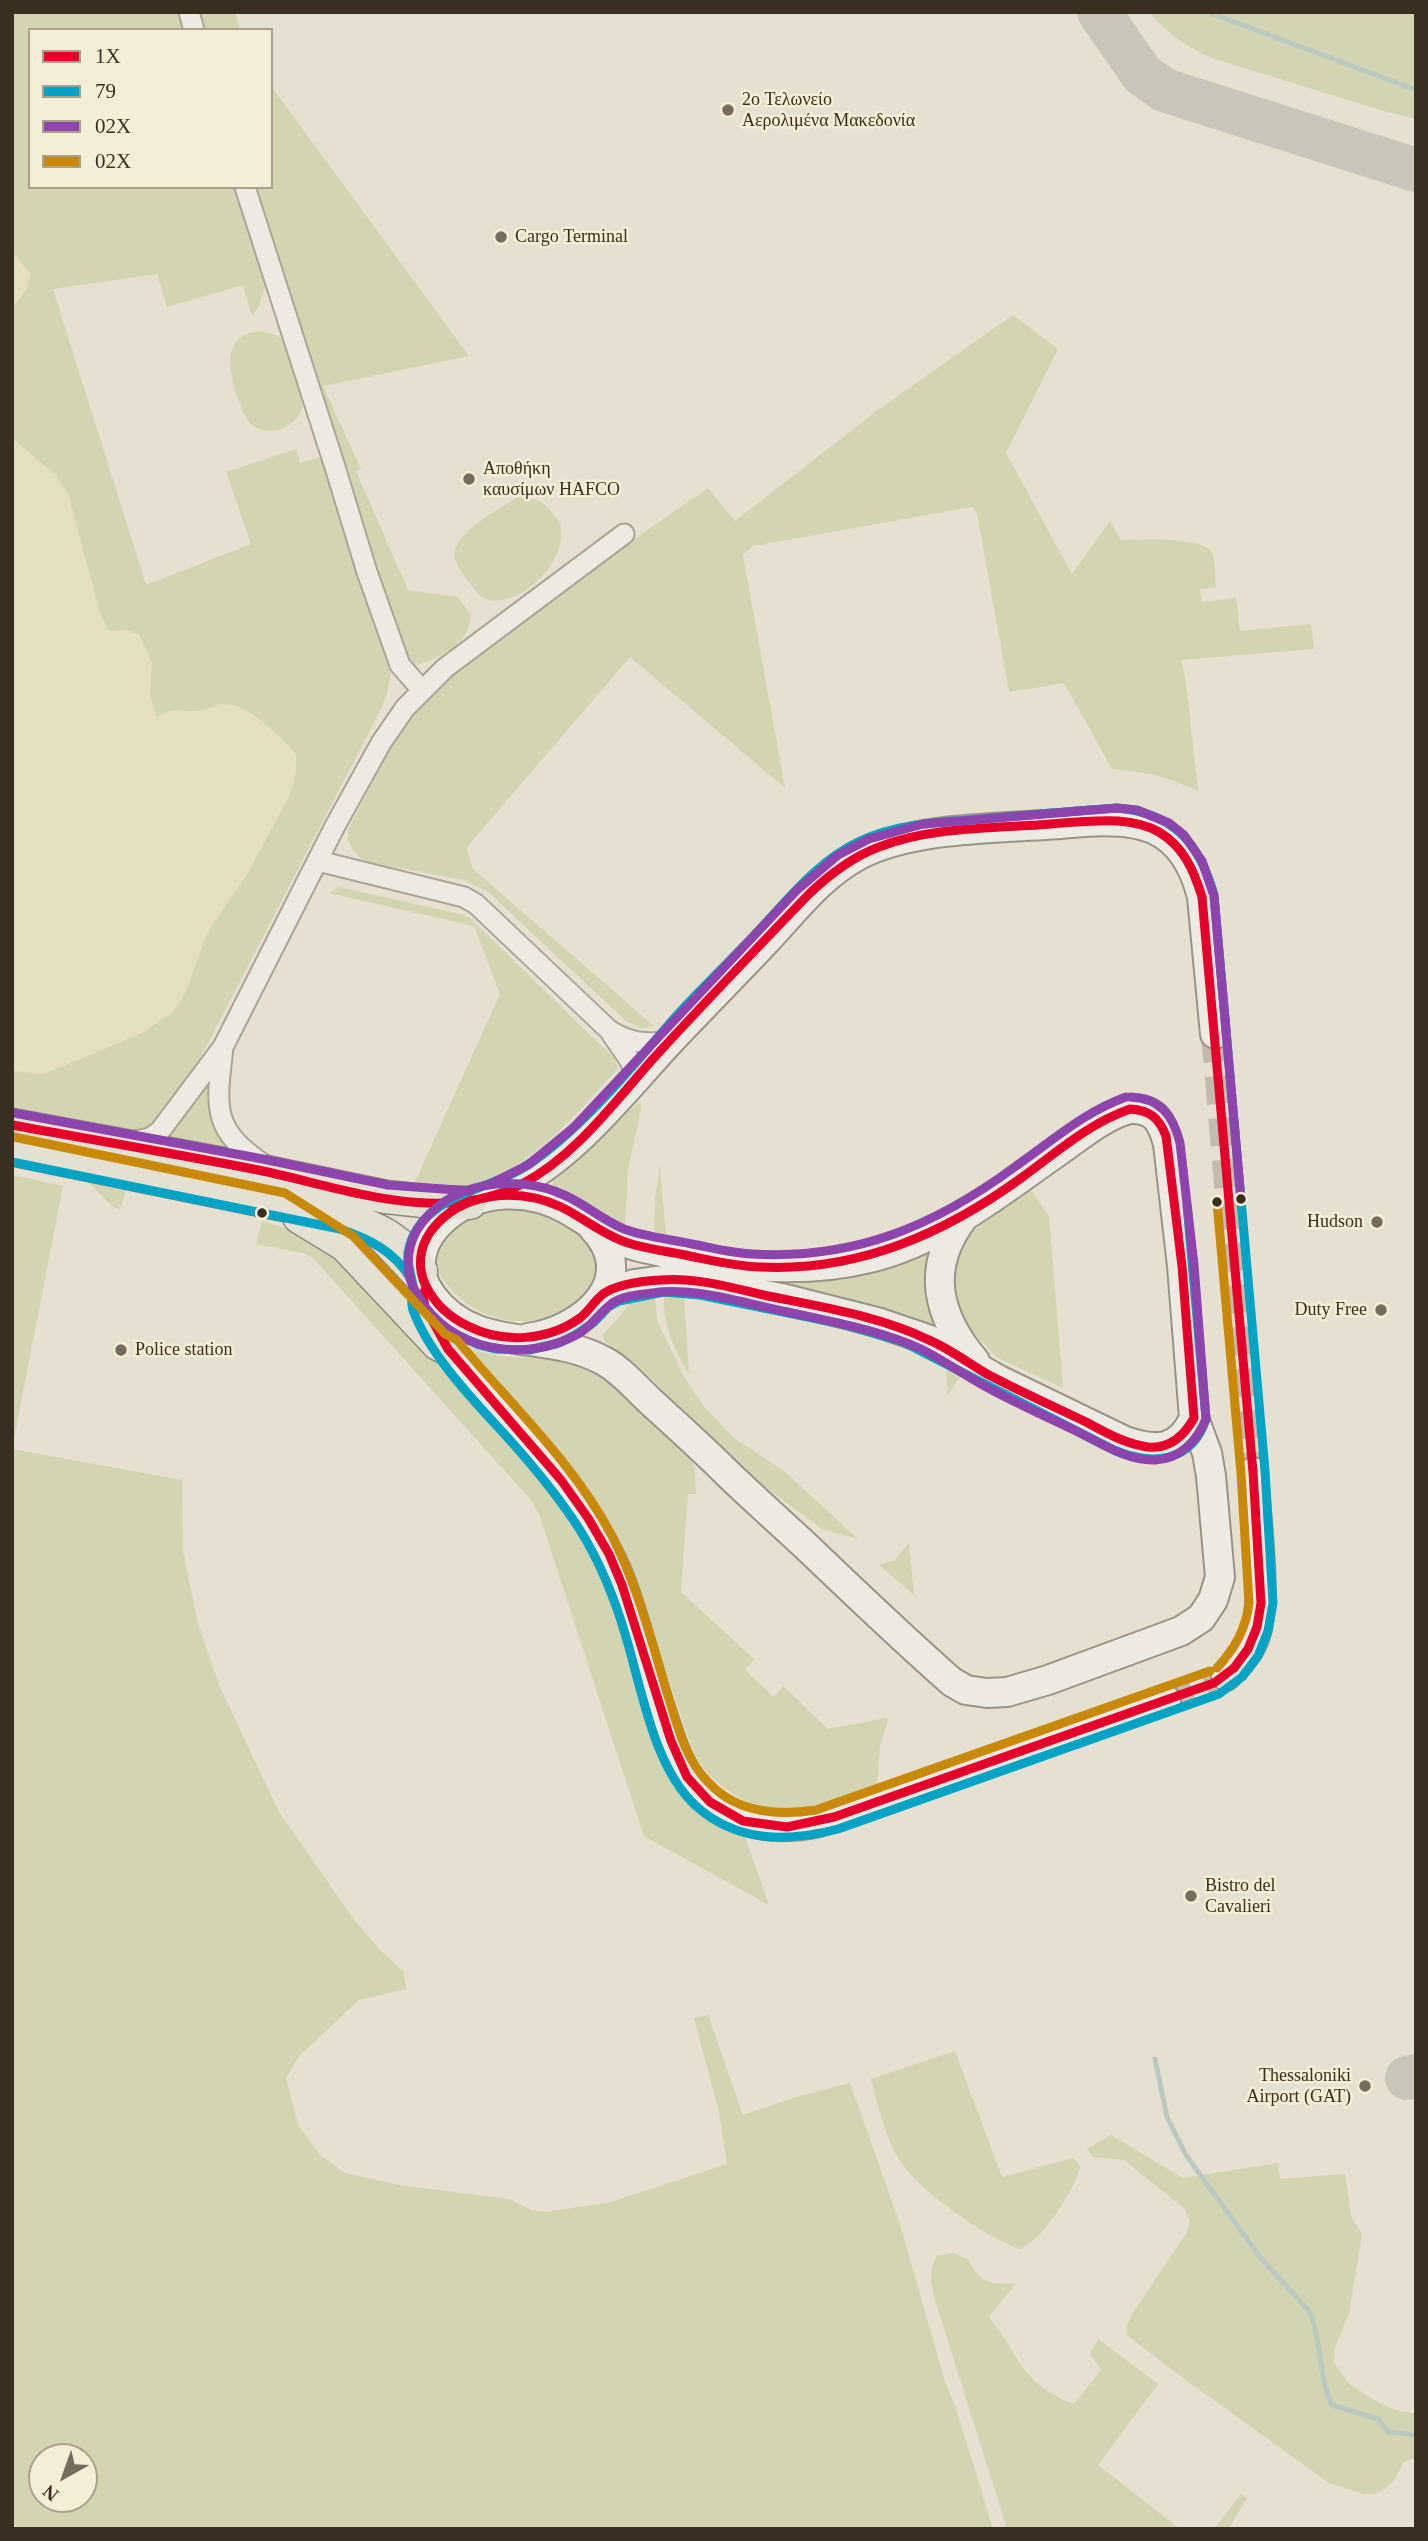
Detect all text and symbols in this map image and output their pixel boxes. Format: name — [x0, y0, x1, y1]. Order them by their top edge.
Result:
legend — [28, 28, 273, 189]
text: 1Χ — [95, 44, 121, 68]
text: 79 — [95, 79, 116, 103]
place label: 2ο Τελωνείο Αερολιμένα Μακεδονία — [742, 89, 915, 132]
marker: 2ο Τελωνείο Αερολιμένα Μακεδονία — [720, 102, 736, 118]
text: 02Χ — [95, 114, 131, 138]
text: 02X — [95, 149, 131, 173]
place label: Cargo Terminal — [515, 226, 628, 248]
marker: Cargo Terminal — [493, 229, 509, 245]
place label: Αποθήκη καυσίμων HAFCO — [483, 458, 620, 500]
marker: Αποθήκη καυσίμων HAFCO — [461, 471, 477, 487]
unlabelled marker — [1234, 1192, 1248, 1206]
unlabelled marker — [1210, 1195, 1224, 1209]
unlabelled marker — [255, 1206, 269, 1220]
place label: Hudson — [1307, 1211, 1363, 1233]
marker: Hudson — [1369, 1214, 1385, 1230]
place label: Duty Free — [1295, 1299, 1367, 1321]
marker: Duty Free — [1373, 1302, 1389, 1318]
place label: Police station — [135, 1339, 232, 1361]
marker: Police station — [113, 1342, 129, 1358]
place label: Bistro del Cavalieri — [1205, 1875, 1275, 1918]
marker: Bistro del Cavalieri — [1183, 1888, 1199, 1904]
place label: Thessaloniki Airport (GAT) — [1247, 2065, 1351, 2108]
marker: Thessaloniki Airport (GAT) — [1357, 2078, 1373, 2094]
north arrow — [28, 2443, 98, 2513]
text: N — [38, 2480, 62, 2505]

